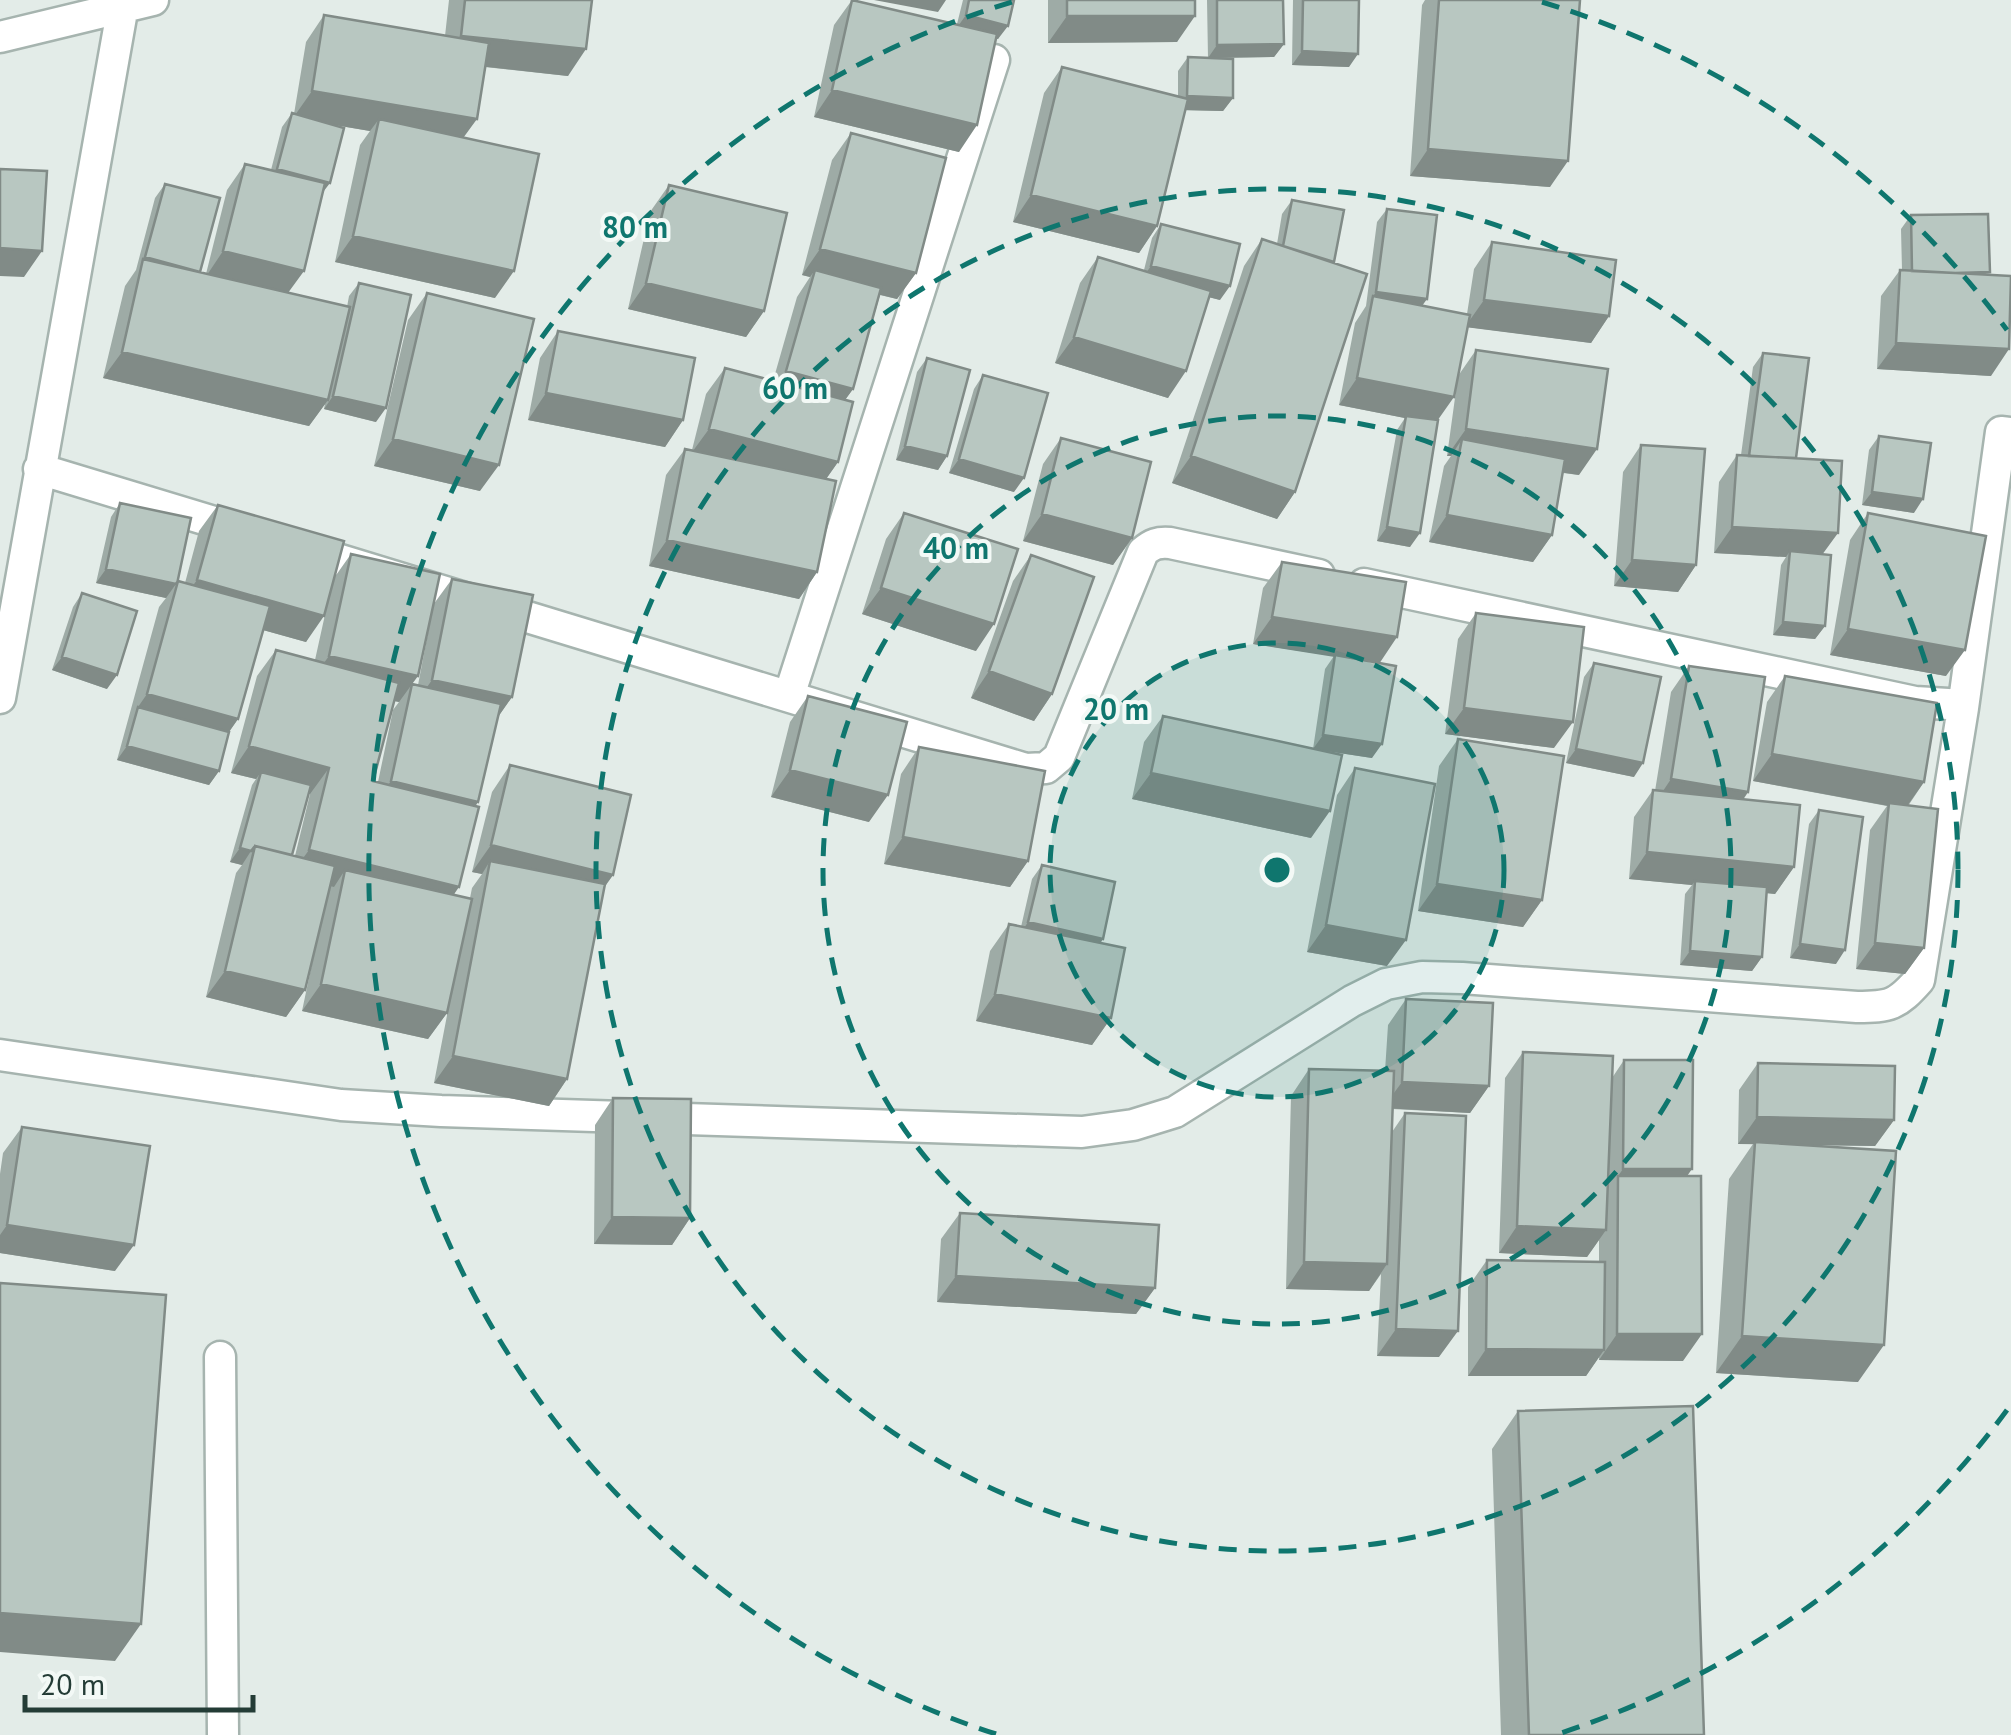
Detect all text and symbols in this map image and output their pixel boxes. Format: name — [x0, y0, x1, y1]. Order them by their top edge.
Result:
text: 80 m — [602, 207, 668, 246]
text: 60 m — [762, 368, 828, 407]
text: 40 m — [923, 528, 989, 567]
text: 20 m — [1083, 689, 1149, 728]
centre of rings — [1259, 852, 1295, 888]
scale bar — [25, 1650, 252, 1712]
text: 20 m — [40, 1664, 105, 1703]

